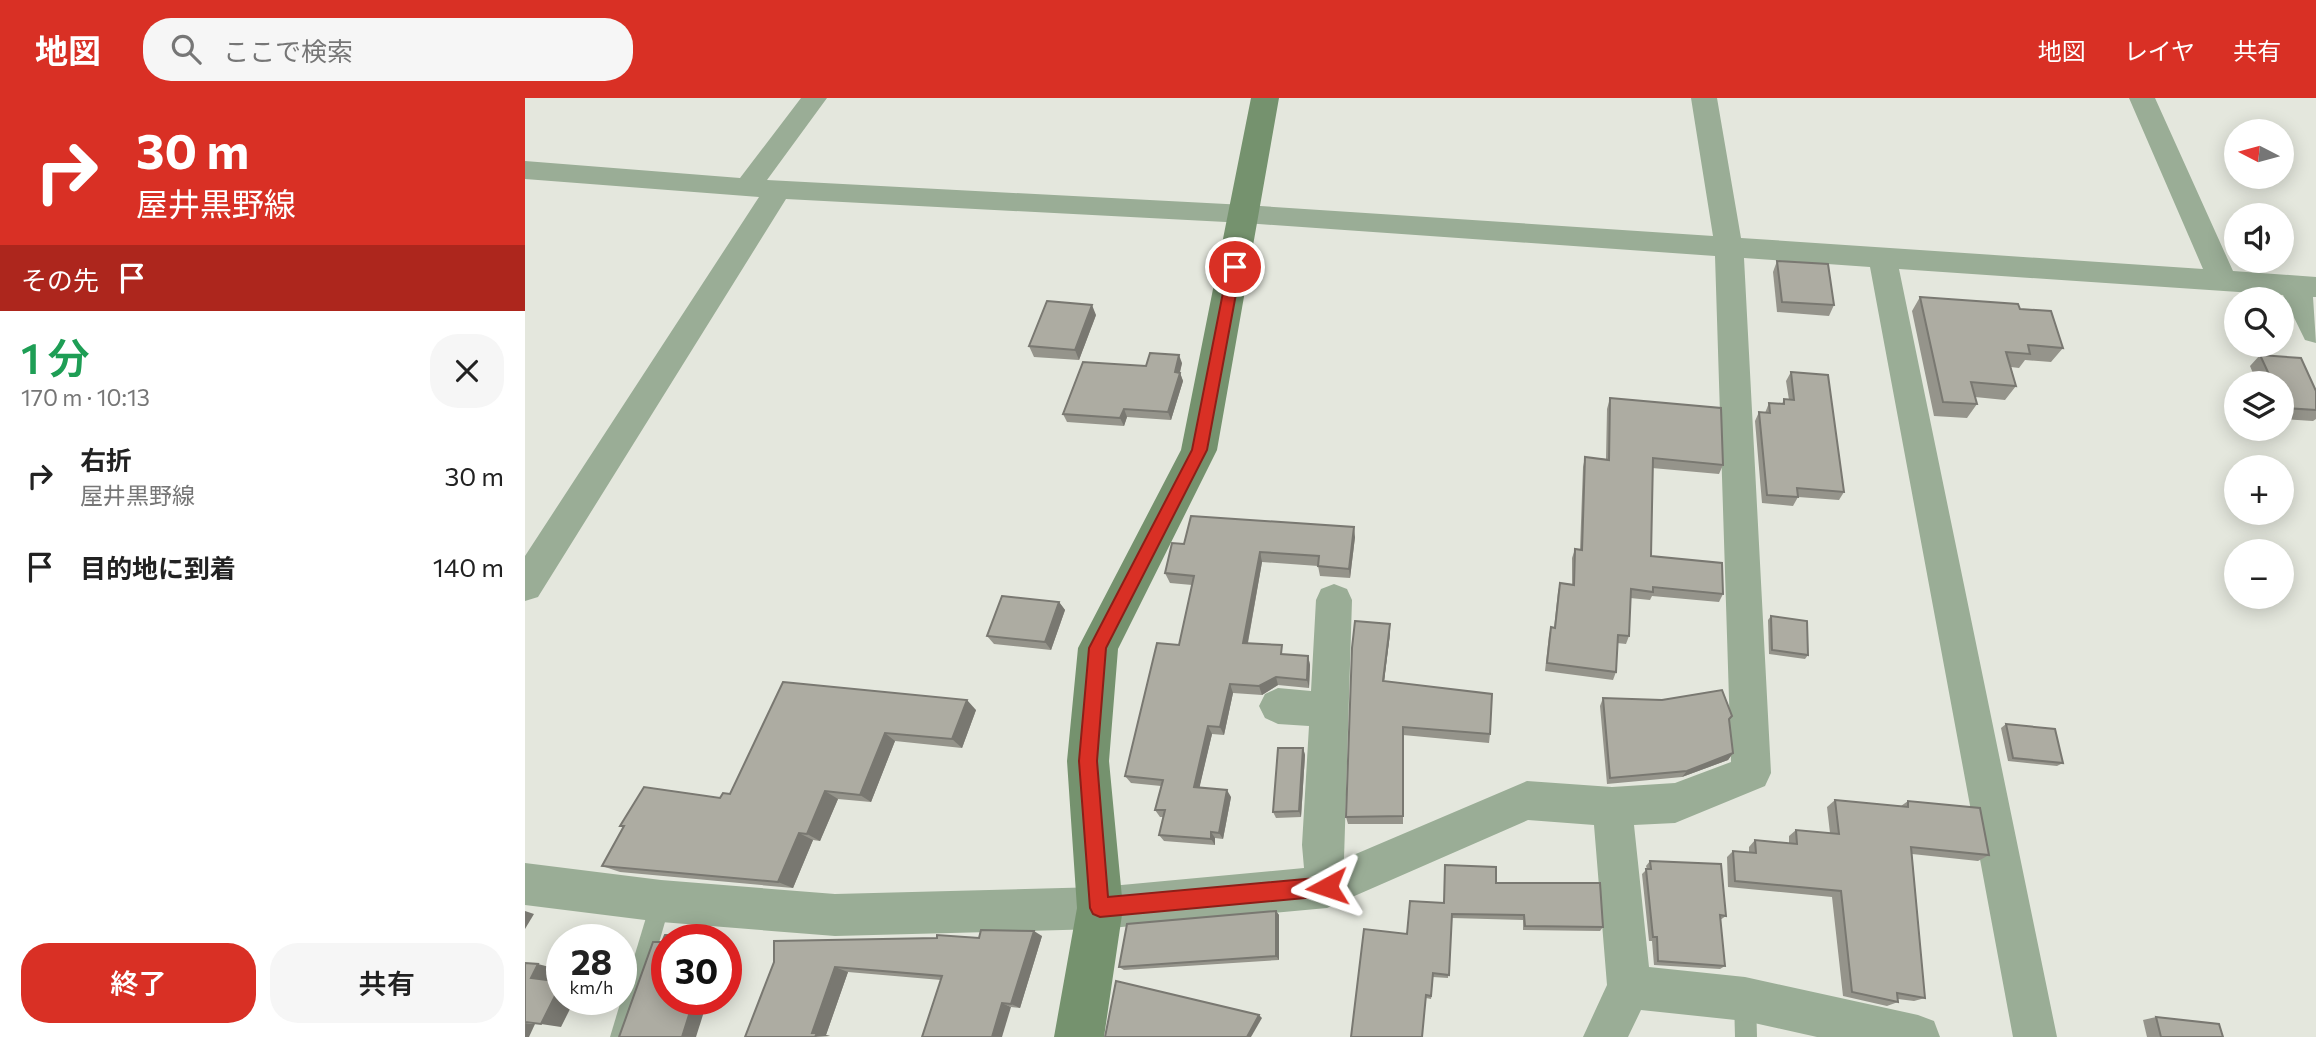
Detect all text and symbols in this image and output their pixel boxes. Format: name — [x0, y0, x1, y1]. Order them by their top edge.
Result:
search box — [143, 18, 633, 81]
text: 地図 — [35, 29, 101, 70]
icon: search — [167, 30, 205, 68]
text: ここで検索 — [223, 35, 353, 66]
text: 地図 — [2038, 36, 2086, 65]
text: レイヤ — [2124, 36, 2195, 65]
text: 共有 — [2233, 36, 2281, 65]
text: 30 m — [136, 119, 249, 179]
north arrow — [2224, 119, 2294, 189]
map controls — [2224, 119, 2294, 609]
icon: right — [21, 126, 112, 217]
text: 屋井黒野線 — [136, 183, 296, 223]
button: sound — [2224, 203, 2294, 273]
pin — [1205, 237, 1265, 297]
icon: arrive — [1216, 248, 1254, 286]
icon: arrive — [113, 259, 151, 297]
text: その先 — [21, 264, 99, 295]
button: search — [2224, 287, 2294, 357]
text: 1 分 — [21, 331, 90, 383]
button: close — [430, 334, 504, 408]
button: layers — [2224, 371, 2294, 441]
text: 170 m · 10:13 — [21, 383, 150, 411]
text: 右折 — [80, 444, 132, 475]
button: + — [2224, 455, 2294, 525]
icon: right — [21, 457, 59, 495]
text: 30 m — [445, 460, 504, 491]
text: 屋井黒野線 — [80, 481, 195, 509]
button: − — [2224, 539, 2294, 609]
icon: arrive — [21, 548, 59, 586]
text: 140 m — [433, 551, 504, 582]
text: 目的地に到着 — [80, 552, 236, 583]
position arrow — [1290, 850, 1364, 924]
speed limit sign: 30 — [651, 924, 742, 1015]
text: 28 — [571, 939, 612, 982]
button: 終了 — [21, 943, 256, 1023]
button: 共有 — [270, 943, 504, 1023]
text: km/h — [570, 976, 613, 998]

